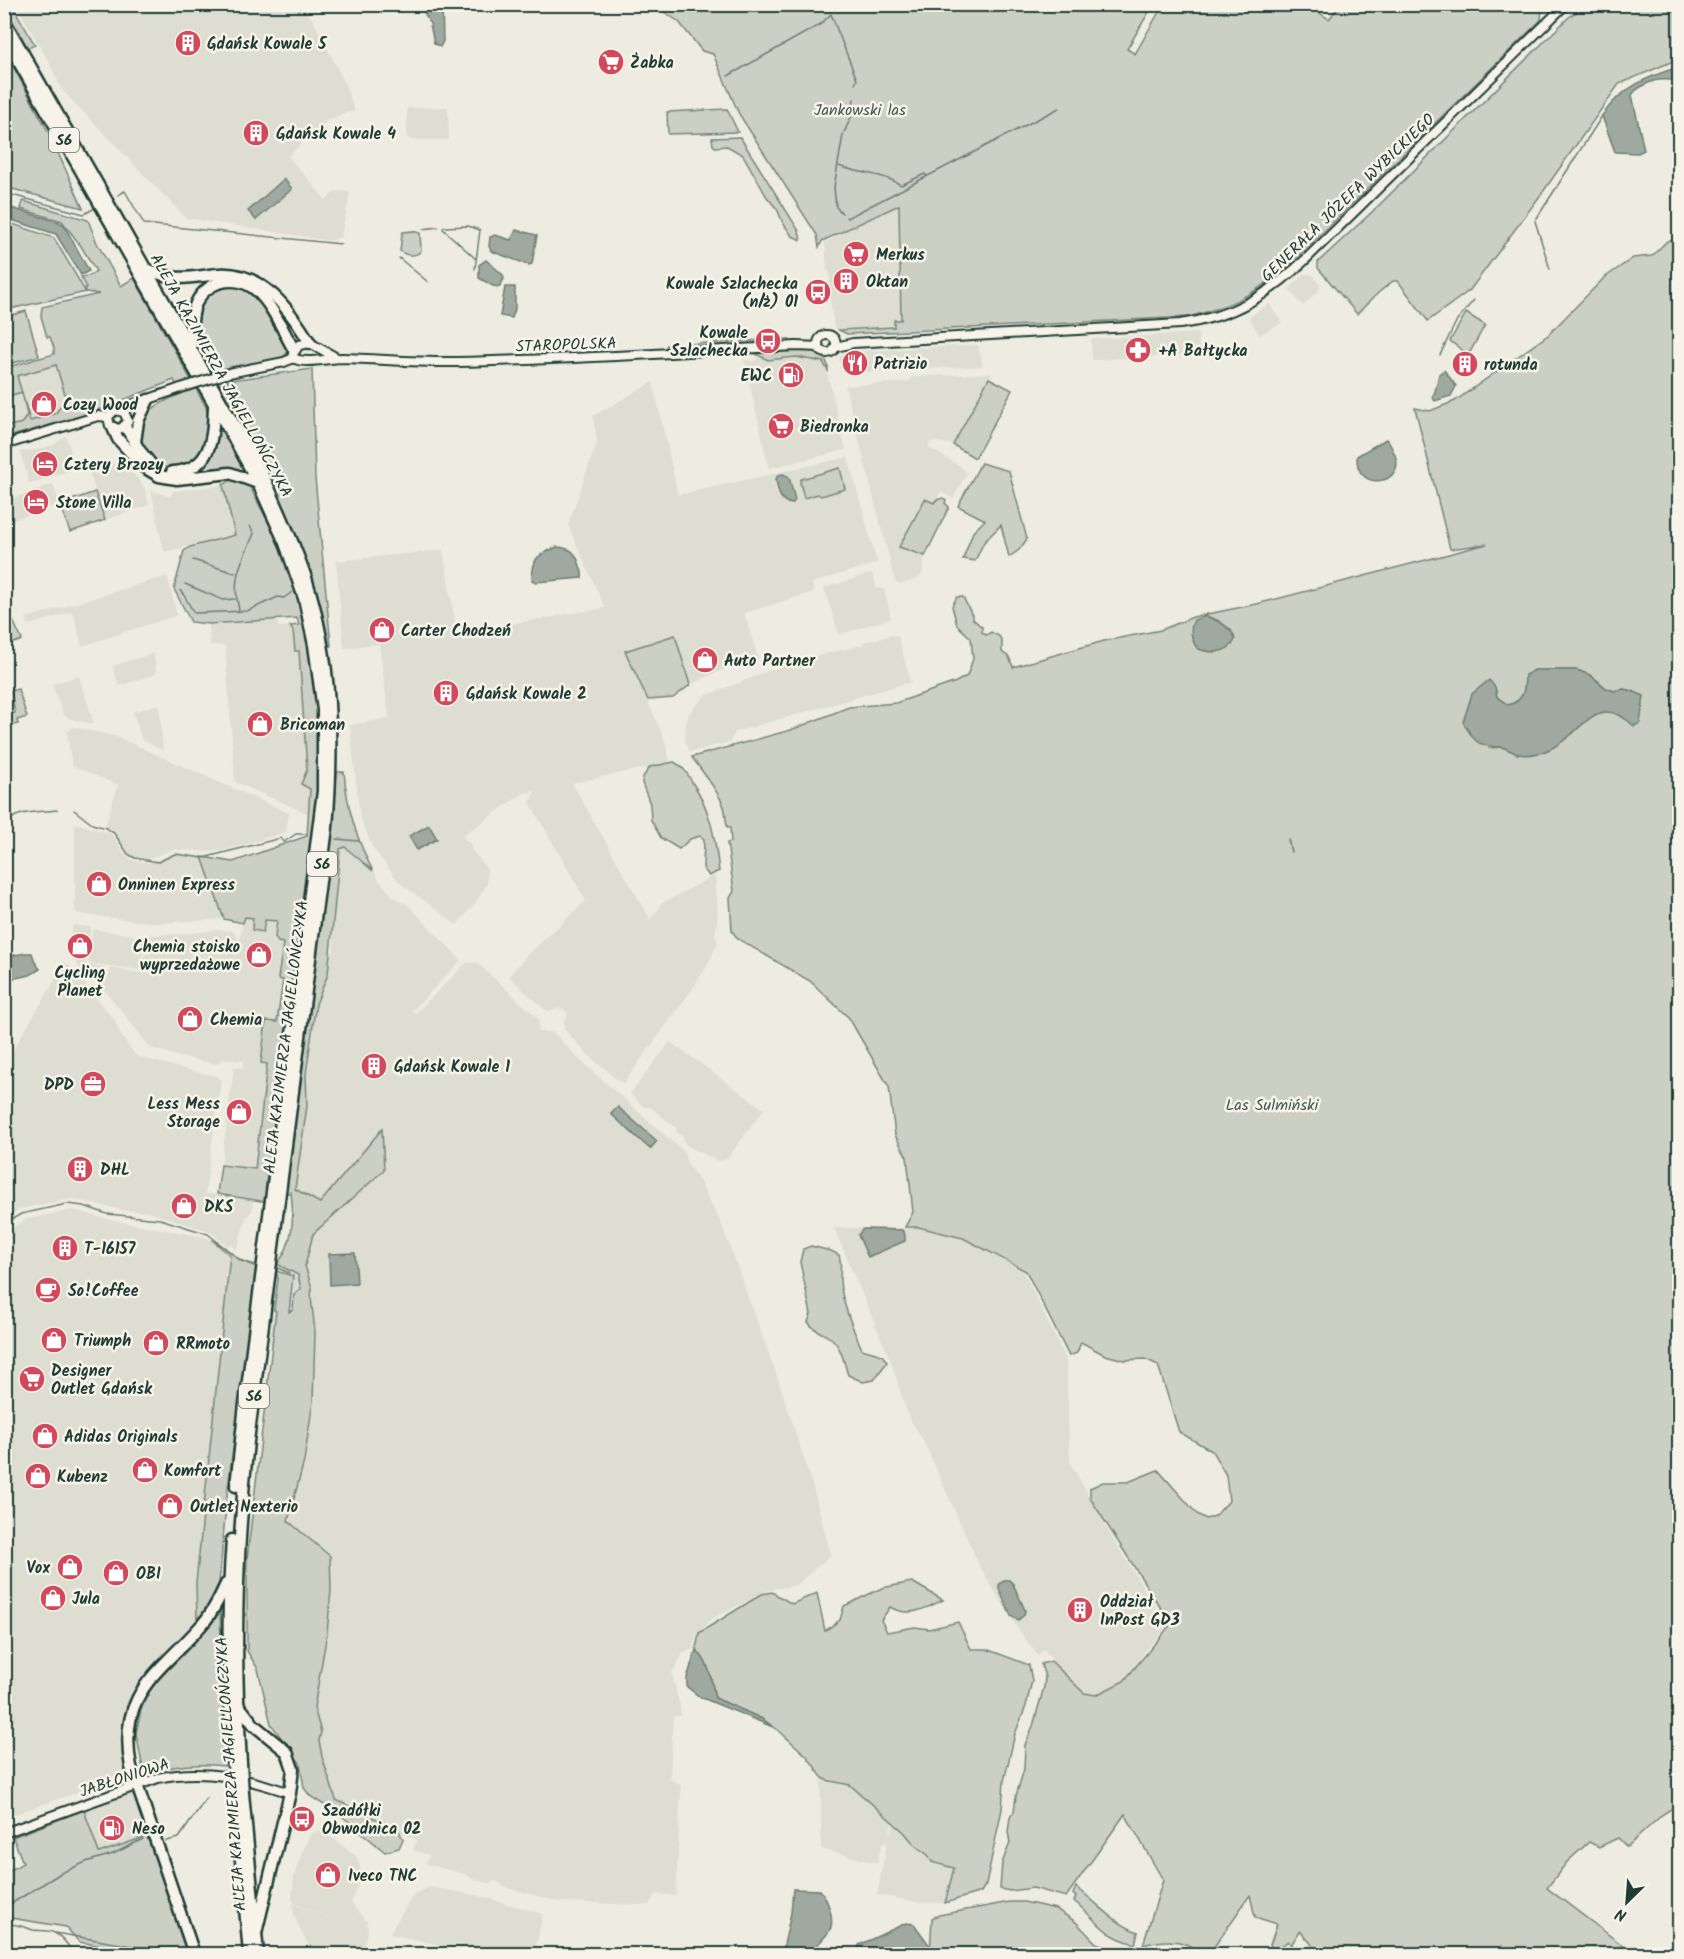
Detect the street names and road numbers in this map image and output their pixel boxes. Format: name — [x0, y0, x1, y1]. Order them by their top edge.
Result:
street label: GENERAŁA JÓZEFA WYBICKIEGO — [1255, 108, 1441, 288]
road number: S6 — [49, 128, 79, 152]
street label: ALEJA KAZIMIERZA JAGIELLOŃCZYKA — [143, 249, 298, 502]
street label: STAROPOLSKA — [515, 331, 617, 360]
road number: S6 — [307, 852, 337, 876]
street label: ALEJA KAZIMIERZA JAGIELLOŃCZYKA — [257, 899, 316, 1175]
road number: S6 — [239, 1384, 269, 1408]
street label: ALEJA KAZIMIERZA JAGIELLOŃCZYKA — [209, 1635, 254, 1912]
street label: JABŁONIOWA — [76, 1752, 173, 1805]

